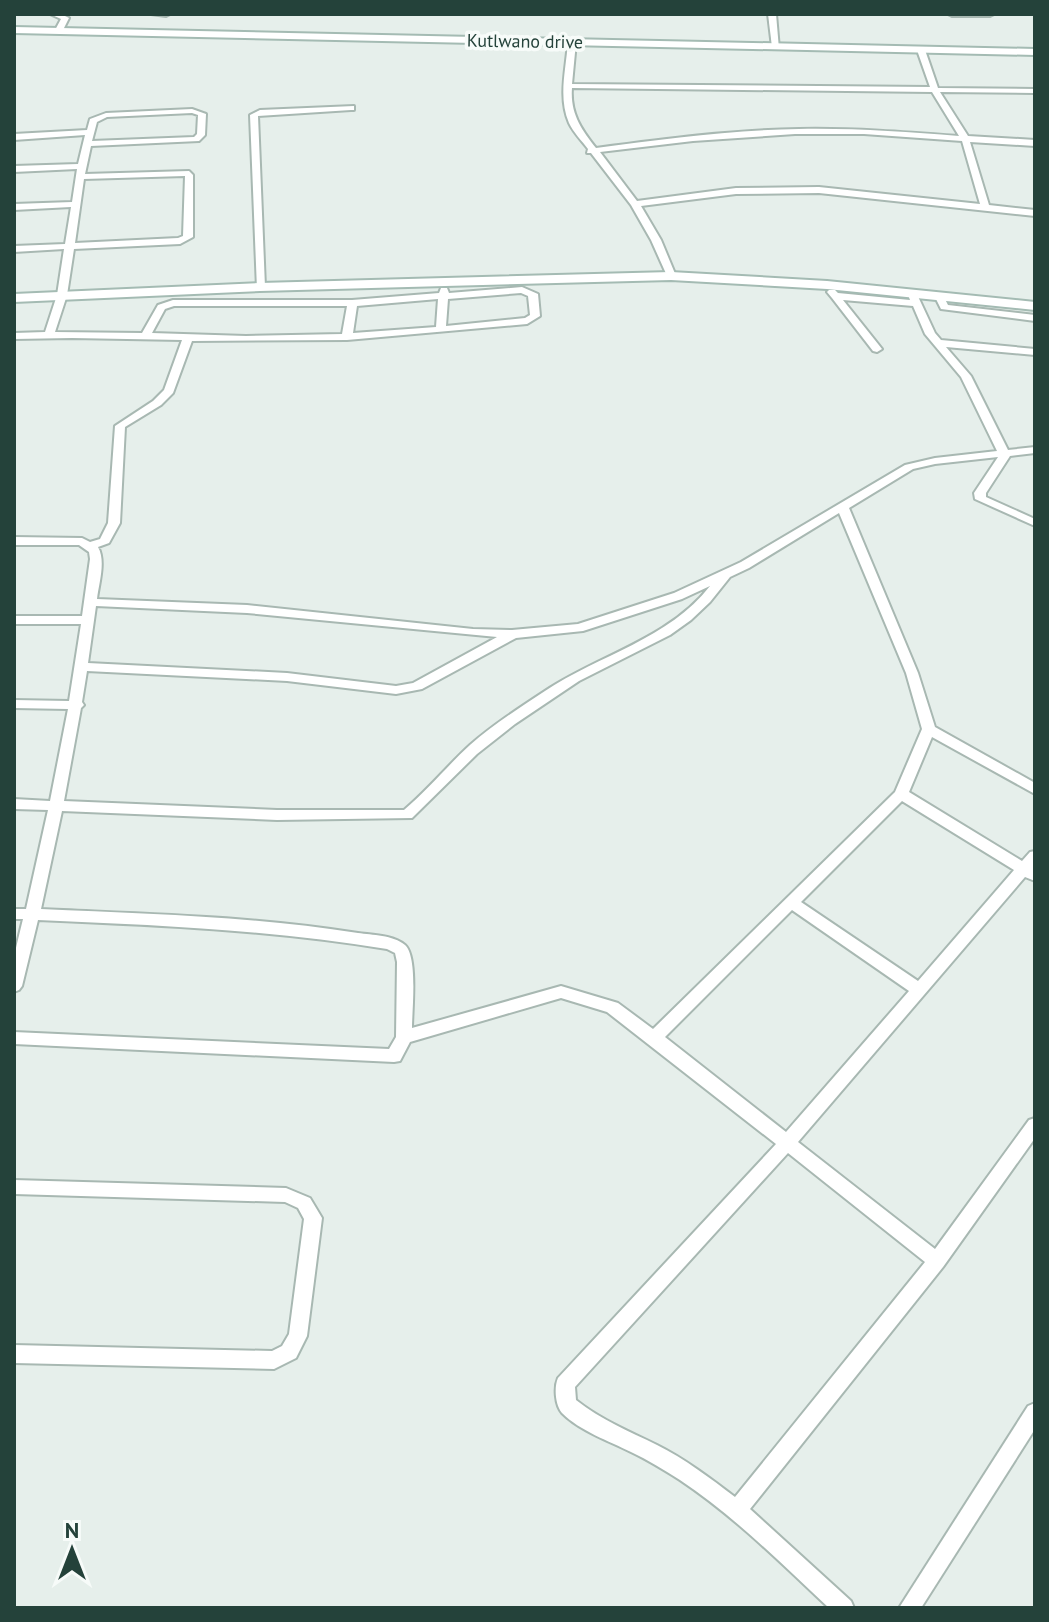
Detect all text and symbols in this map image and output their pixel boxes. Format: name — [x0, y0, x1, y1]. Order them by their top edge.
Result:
street label: Kutlwano drive — [467, 28, 583, 54]
north arrow — [32, 1510, 112, 1590]
text: N — [65, 1516, 79, 1544]

